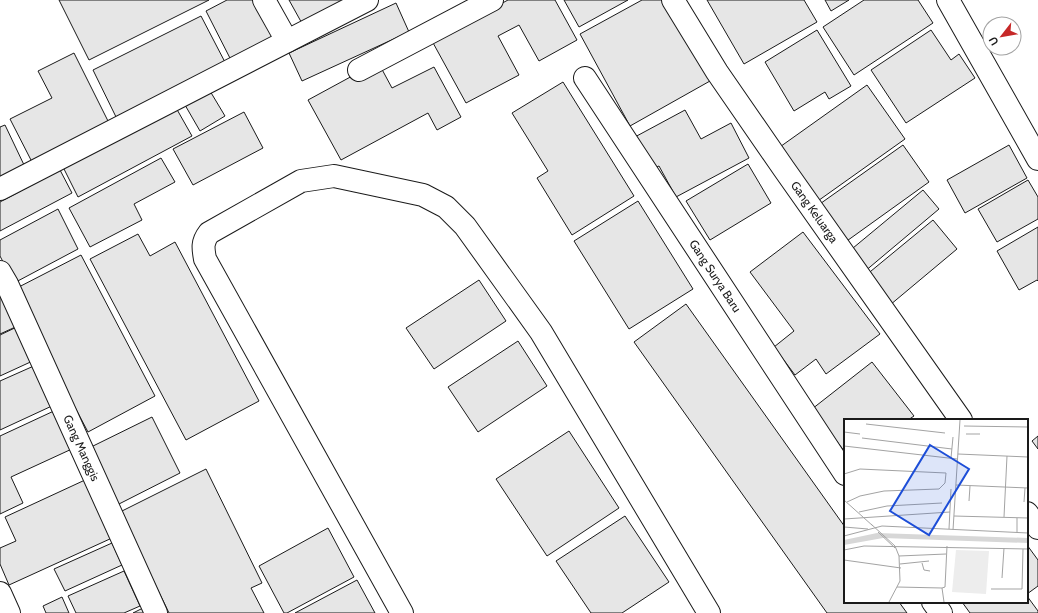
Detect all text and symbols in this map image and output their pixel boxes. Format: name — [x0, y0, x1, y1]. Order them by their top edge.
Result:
north arrow — [982, 16, 1022, 56]
text: U — [985, 34, 1001, 48]
street label: Gang Keluarga — [788, 178, 842, 246]
street label: Gang Surya Baru — [686, 237, 745, 315]
street label: Gang Manggis — [60, 412, 103, 483]
inset map — [844, 419, 1028, 603]

